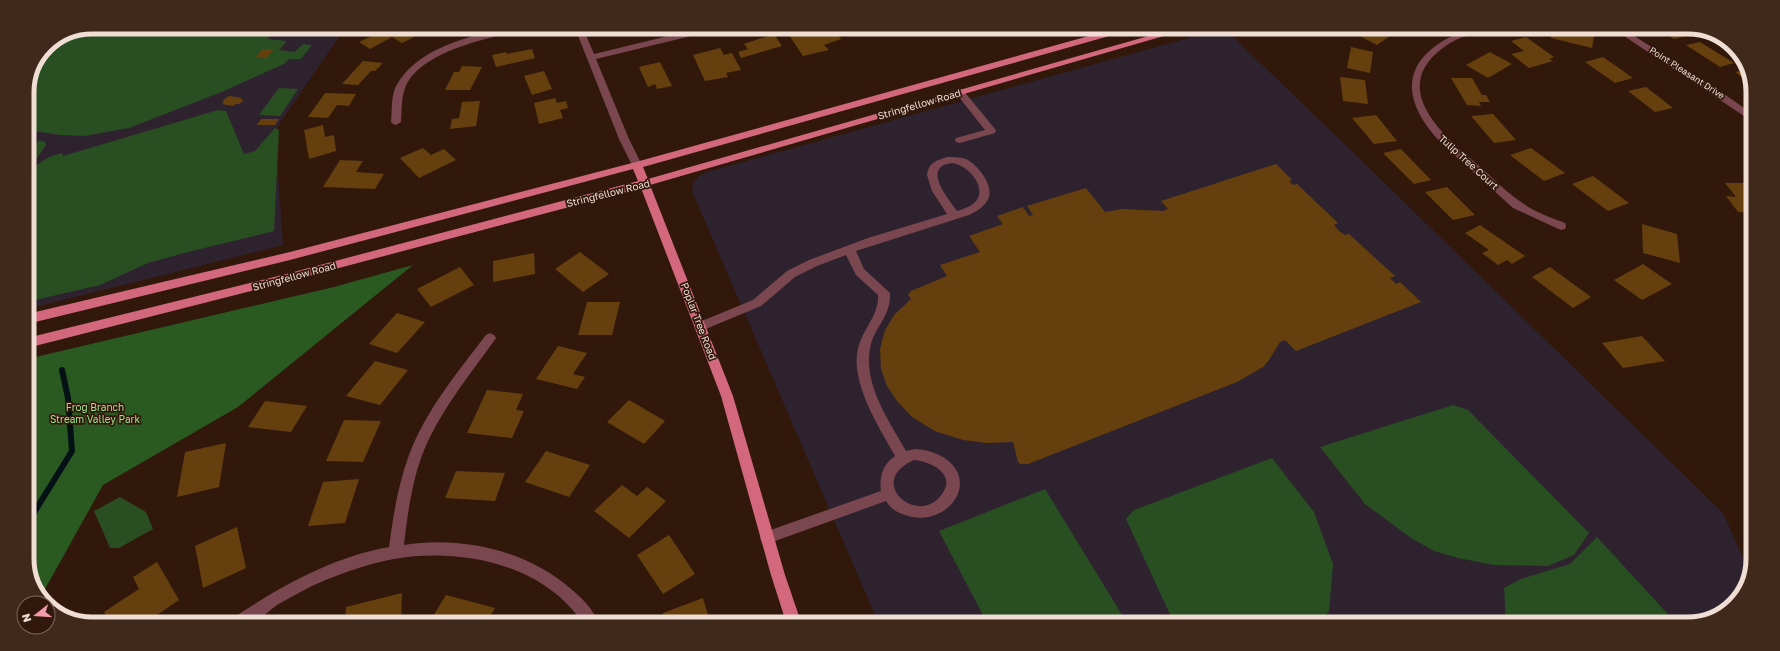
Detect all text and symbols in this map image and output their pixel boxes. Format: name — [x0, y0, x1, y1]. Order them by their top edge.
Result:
street label: Point Pleasant Drive — [1648, 44, 1727, 101]
street label: Stringfellow Road — [876, 86, 962, 122]
street label: Tulip Tree Court — [1437, 132, 1501, 192]
street label: Stringfellow Road — [565, 177, 651, 209]
street label: Stringfellow Road — [251, 259, 337, 293]
street label: Poplar Tree Road — [679, 281, 719, 361]
park label: Frog Branch Stream Valley Park — [50, 401, 140, 425]
north arrow — [16, 595, 56, 635]
text: N — [19, 612, 33, 624]

